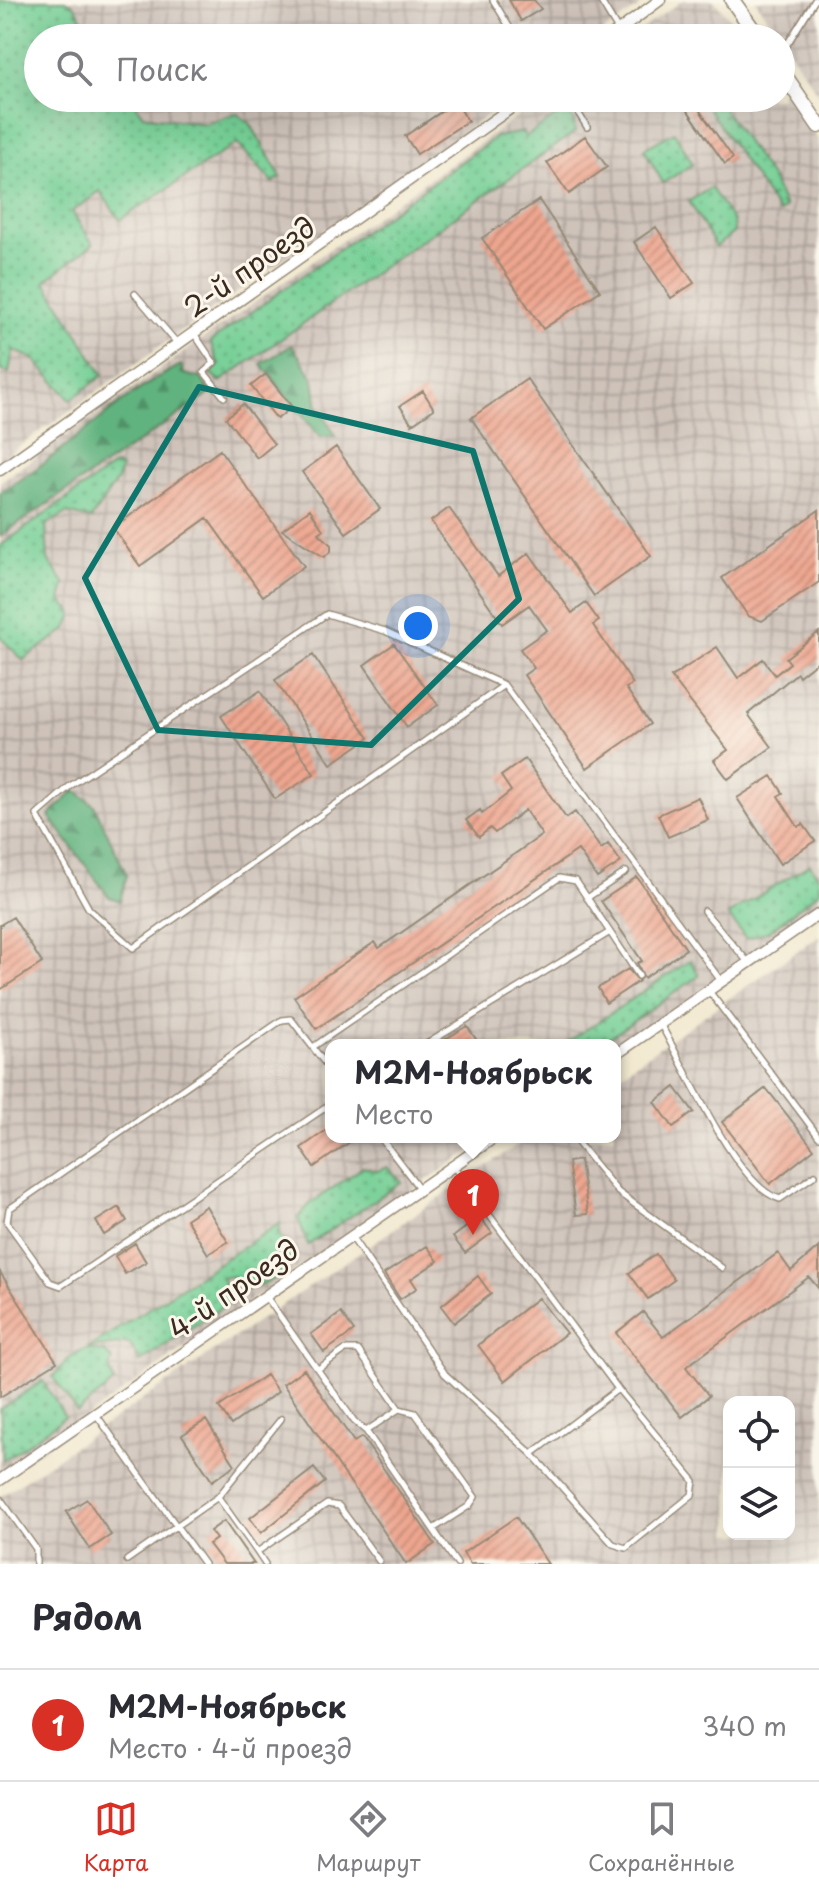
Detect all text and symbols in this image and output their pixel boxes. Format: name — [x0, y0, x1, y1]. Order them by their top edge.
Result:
search box — [24, 24, 795, 112]
icon: search — [52, 46, 96, 90]
text: Поиск — [116, 46, 207, 91]
street label: 2-й проезд — [174, 205, 324, 327]
your location — [398, 606, 438, 646]
popup — [325, 1039, 621, 1143]
text: М2М-Ноябрьск — [354, 1049, 592, 1094]
text: Место — [354, 1094, 433, 1133]
pin: 1 — [447, 1169, 499, 1235]
street label: 4-й проезд — [159, 1227, 307, 1349]
map controls — [723, 1396, 795, 1540]
button: locate — [723, 1396, 795, 1468]
button: layers — [723, 1468, 795, 1540]
text: Рядом — [32, 1590, 143, 1642]
text: М2М-Ноябрьск — [108, 1683, 345, 1728]
text: 1 — [52, 1706, 64, 1745]
text: 340 m — [702, 1706, 787, 1745]
text: Место · 4-й проезд — [108, 1728, 352, 1767]
tab: Карта — [84, 1797, 148, 1878]
tab: Маршрут — [316, 1797, 420, 1878]
tab: Сохранённые — [588, 1797, 735, 1878]

